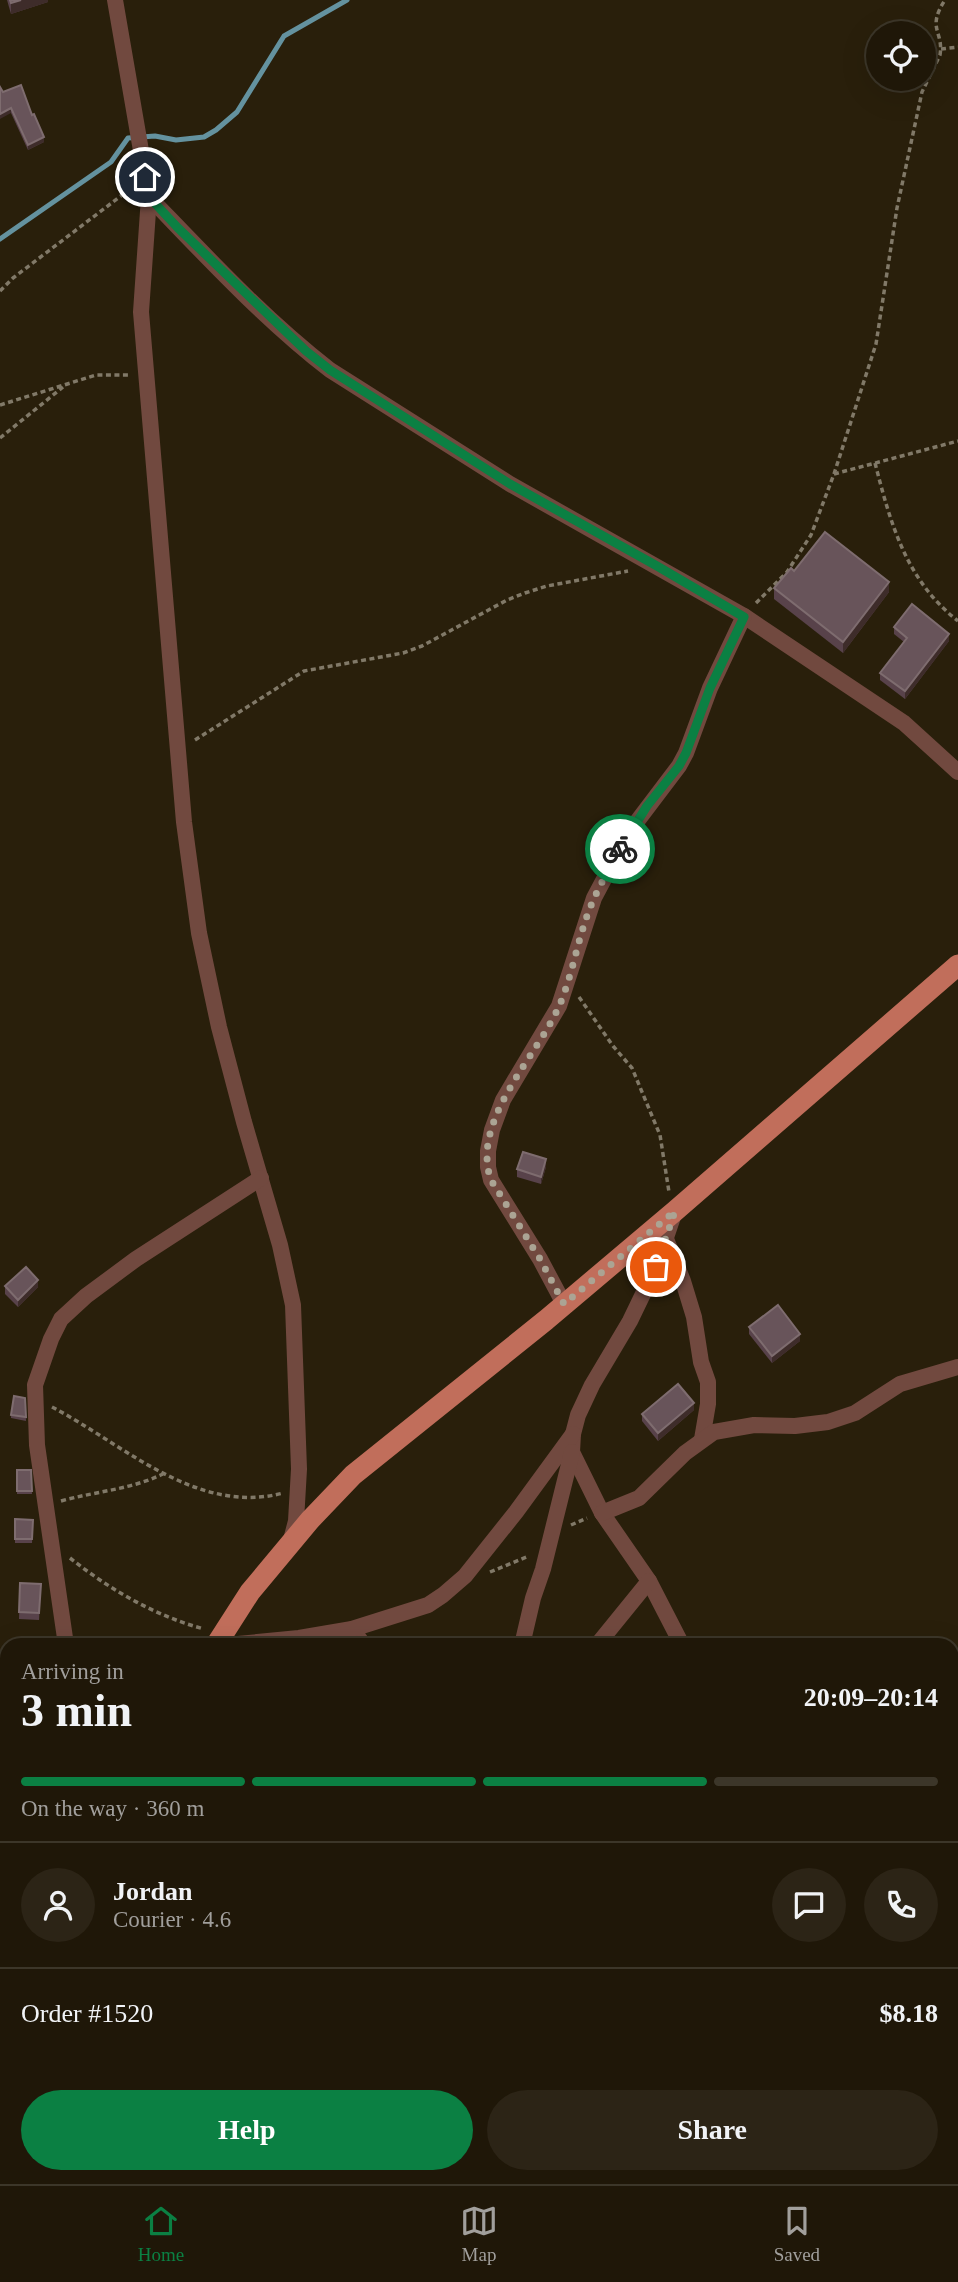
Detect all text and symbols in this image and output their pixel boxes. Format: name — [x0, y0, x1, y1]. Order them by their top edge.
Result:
map controls — [866, 21, 936, 91]
button: locate — [866, 21, 936, 91]
pin — [115, 147, 175, 207]
icon: home — [126, 158, 164, 196]
courier — [585, 814, 655, 884]
icon: bike — [601, 830, 639, 868]
pin — [626, 1237, 686, 1297]
icon: bag — [637, 1248, 675, 1286]
text: Arriving in — [21, 1659, 124, 1684]
text: 20:09–20:14 — [804, 1683, 938, 1712]
text: 3 min — [21, 1685, 132, 1736]
text: On the way · 360 m — [21, 1796, 204, 1821]
button: person — [21, 1868, 95, 1942]
button: chat — [772, 1868, 846, 1942]
button: phone — [864, 1868, 938, 1942]
text: Jordan — [113, 1877, 192, 1906]
text: Courier · 4.6 — [113, 1907, 231, 1932]
text: Order #1520 — [21, 1999, 153, 2028]
text: $8.18 — [880, 1999, 938, 2028]
button: Help — [21, 2090, 473, 2170]
button: Share — [487, 2090, 938, 2170]
tab: Home — [138, 2202, 184, 2266]
tab: Map — [460, 2202, 498, 2266]
tab: Saved — [774, 2202, 820, 2266]

